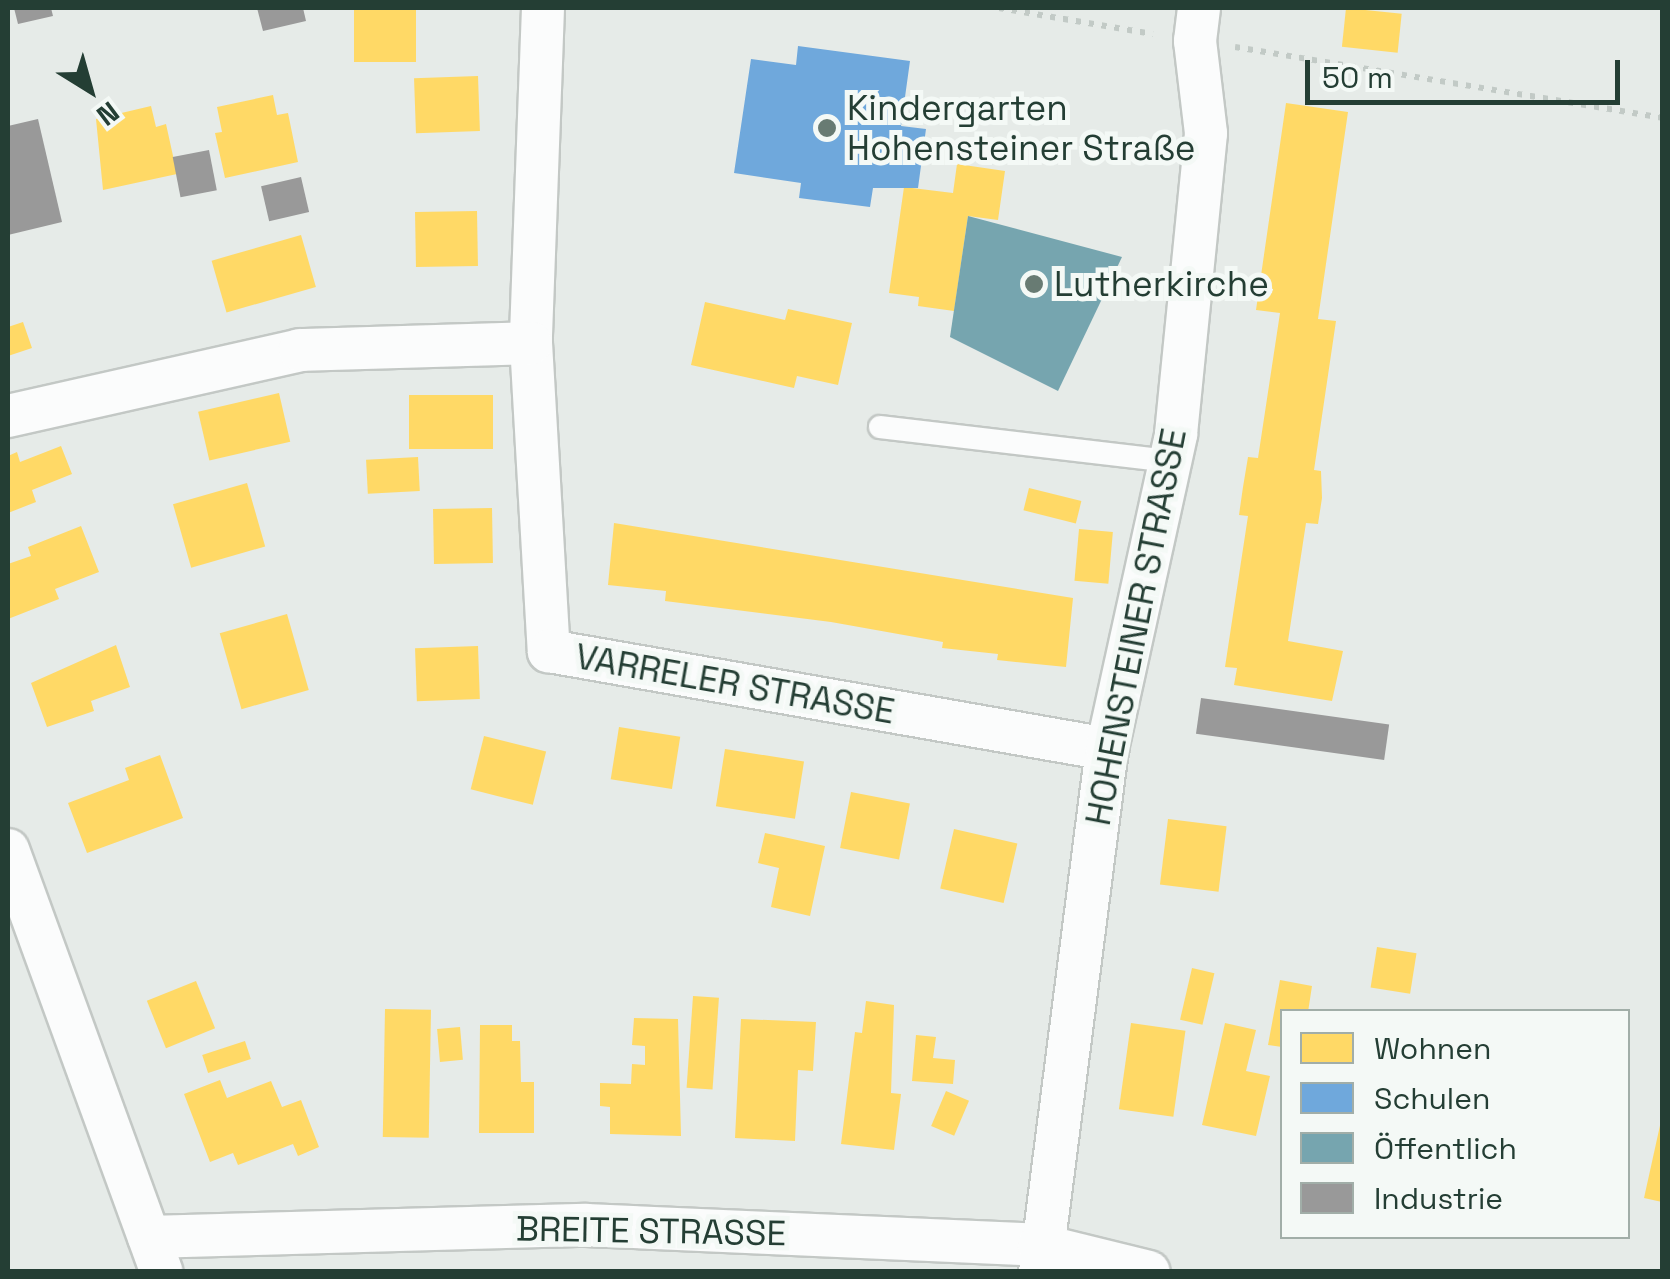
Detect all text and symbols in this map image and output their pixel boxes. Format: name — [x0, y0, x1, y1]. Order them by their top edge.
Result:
north arrow — [40, 40, 140, 140]
scale bar — [1310, 40, 1625, 102]
text: 50 m — [1322, 58, 1393, 97]
place label: Kindergarten Hohensteiner Straße — [847, 87, 1195, 169]
text: N — [90, 94, 126, 134]
marker: Kindergarten Hohensteiner Straße — [816, 117, 838, 139]
place label: Lutherkirche — [1054, 263, 1269, 305]
marker: Lutherkirche — [1023, 273, 1045, 295]
street label: HOHENSTEINER STRASSE — [1077, 425, 1195, 829]
street label: VARRELER STRASSE — [572, 635, 898, 733]
legend — [1280, 1009, 1630, 1239]
text: Wohnen — [1374, 1029, 1491, 1068]
text: Schulen — [1374, 1079, 1490, 1118]
text: Öffentlich — [1374, 1129, 1517, 1168]
text: Industrie — [1374, 1179, 1503, 1218]
street label: BREITE STRASSE — [515, 1208, 787, 1254]

